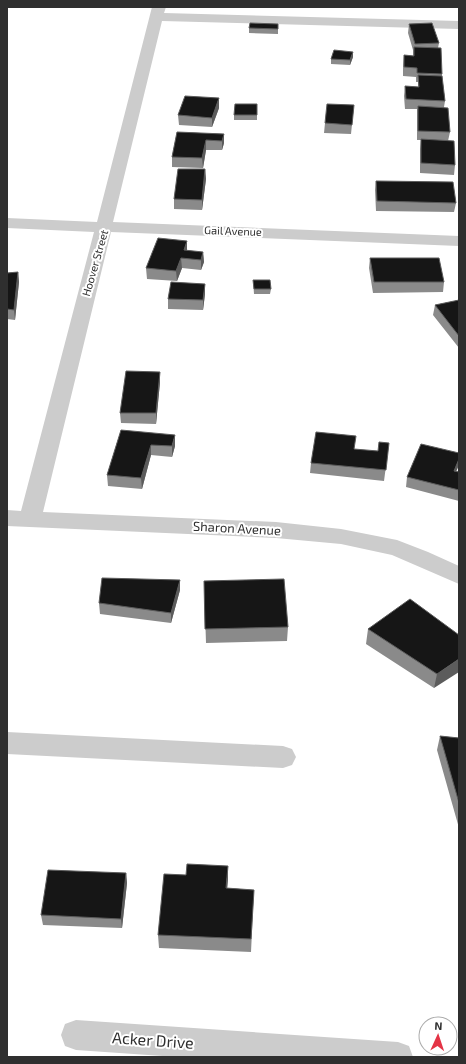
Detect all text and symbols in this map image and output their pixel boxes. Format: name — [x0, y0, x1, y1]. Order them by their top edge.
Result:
street label: Gail Avenue — [204, 223, 262, 238]
street label: Hoover Street — [79, 228, 110, 298]
street label: Sharon Avenue — [193, 518, 281, 538]
north arrow — [418, 1016, 458, 1056]
text: N — [434, 1019, 443, 1032]
street label: Acker Drive — [112, 1027, 195, 1052]

